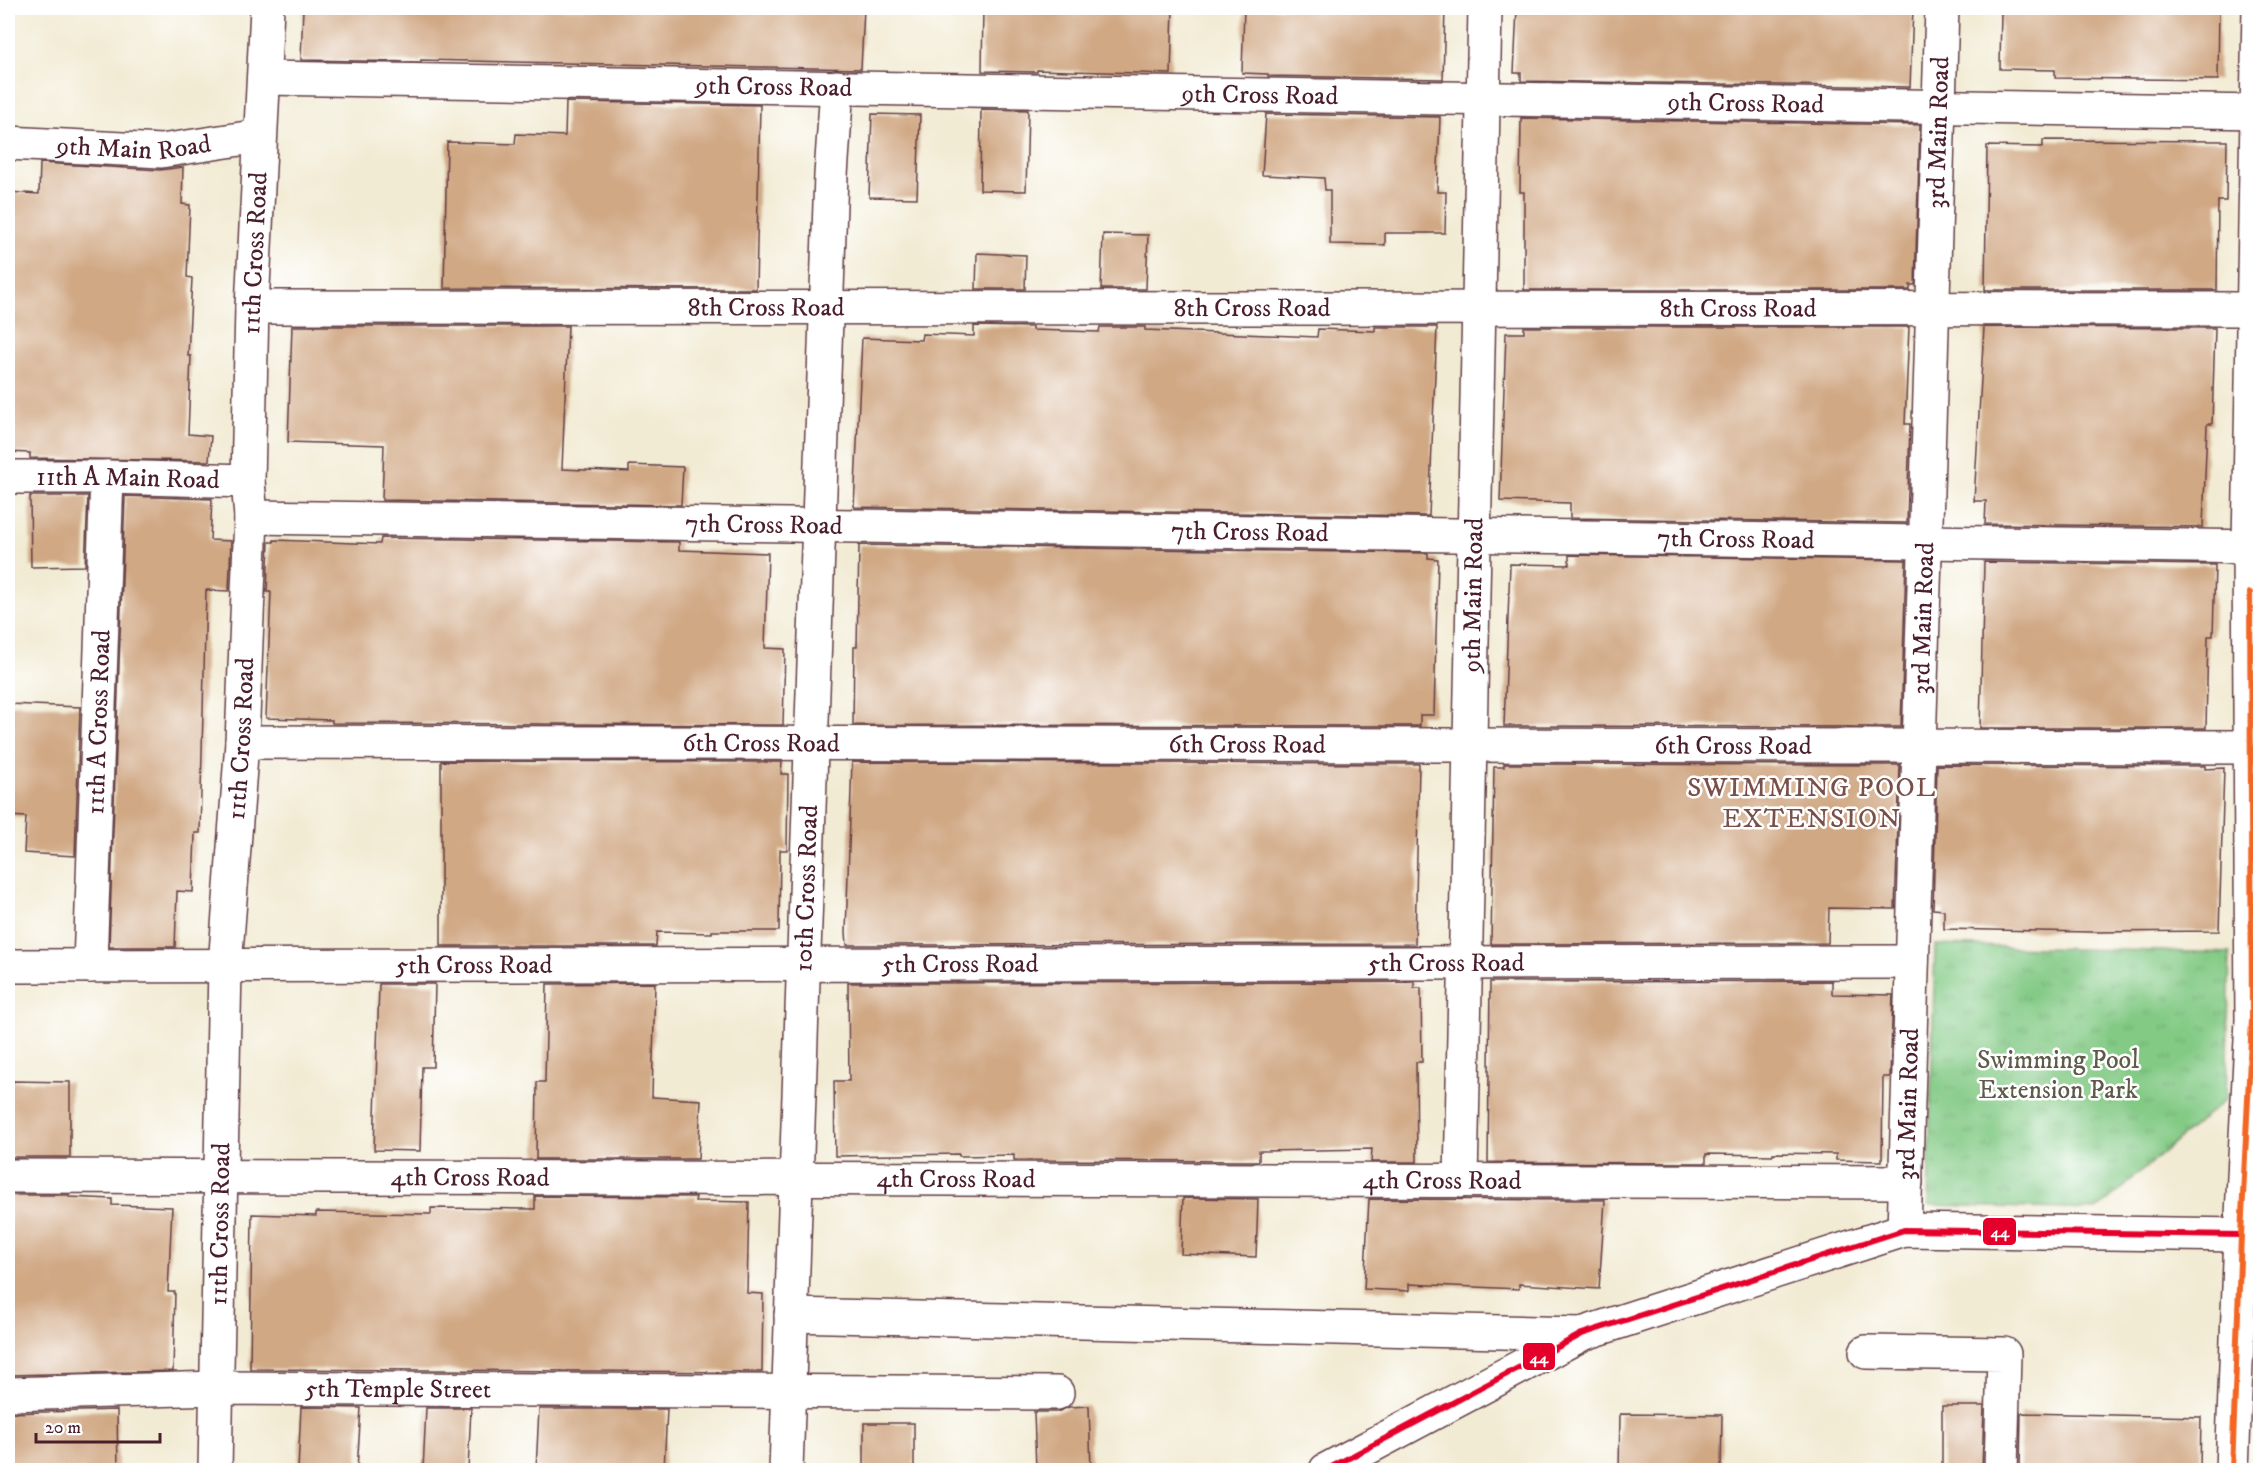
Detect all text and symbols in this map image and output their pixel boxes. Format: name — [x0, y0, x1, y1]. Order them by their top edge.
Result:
street label: 3rd Main Road — [1919, 56, 1957, 209]
street label: 9th Cross Road — [693, 69, 853, 105]
street label: 9th Cross Road — [1179, 77, 1339, 113]
street label: 9th Cross Road — [1665, 85, 1824, 121]
street label: 9th Main Road — [54, 127, 213, 168]
street label: 11th Cross Road — [235, 171, 275, 335]
street label: 8th Cross Road — [688, 291, 844, 324]
street label: 8th Cross Road — [1174, 291, 1330, 325]
street label: 8th Cross Road — [1660, 292, 1816, 325]
street label: 11th A Main Road — [36, 460, 220, 497]
street label: 7th Cross Road — [685, 507, 843, 542]
street label: 7th Cross Road — [1171, 514, 1329, 550]
street label: 9th Main Road — [1455, 517, 1491, 675]
street label: 7th Cross Road — [1657, 521, 1815, 557]
street label: 3rd Main Road — [1904, 542, 1942, 695]
street label: 11th A Cross Road — [79, 629, 118, 815]
street label: 11th Cross Road — [220, 657, 262, 821]
street label: 6th Cross Road — [682, 727, 840, 760]
street label: 6th Cross Road — [1168, 728, 1326, 761]
street label: 6th Cross Road — [1654, 729, 1812, 762]
district label: SWIMMING POOL EXTENSION — [1687, 771, 1937, 836]
street label: 10th Cross Road — [787, 804, 826, 973]
street label: 5th Cross Road — [1368, 946, 1524, 980]
street label: 5th Cross Road — [882, 947, 1038, 981]
street label: 5th Cross Road — [396, 948, 552, 982]
street label: 3rd Main Road — [1889, 1027, 1927, 1181]
park label: Swimming Pool Extension Park — [1977, 1044, 2139, 1107]
street label: 11th Cross Road — [202, 1142, 238, 1306]
street label: 4th Cross Road — [391, 1161, 549, 1194]
street label: 4th Cross Road — [877, 1162, 1035, 1196]
street label: 4th Cross Road — [1363, 1164, 1521, 1197]
line badge: 44 — [1982, 1217, 2017, 1246]
text: 44 — [1990, 1222, 2010, 1242]
line badge: 44 — [1522, 1342, 1556, 1371]
text: 44 — [1529, 1348, 1549, 1368]
street label: 5th Temple Street — [305, 1372, 491, 1406]
scale bar — [36, 1406, 160, 1444]
text: 20 m — [45, 1417, 81, 1439]

